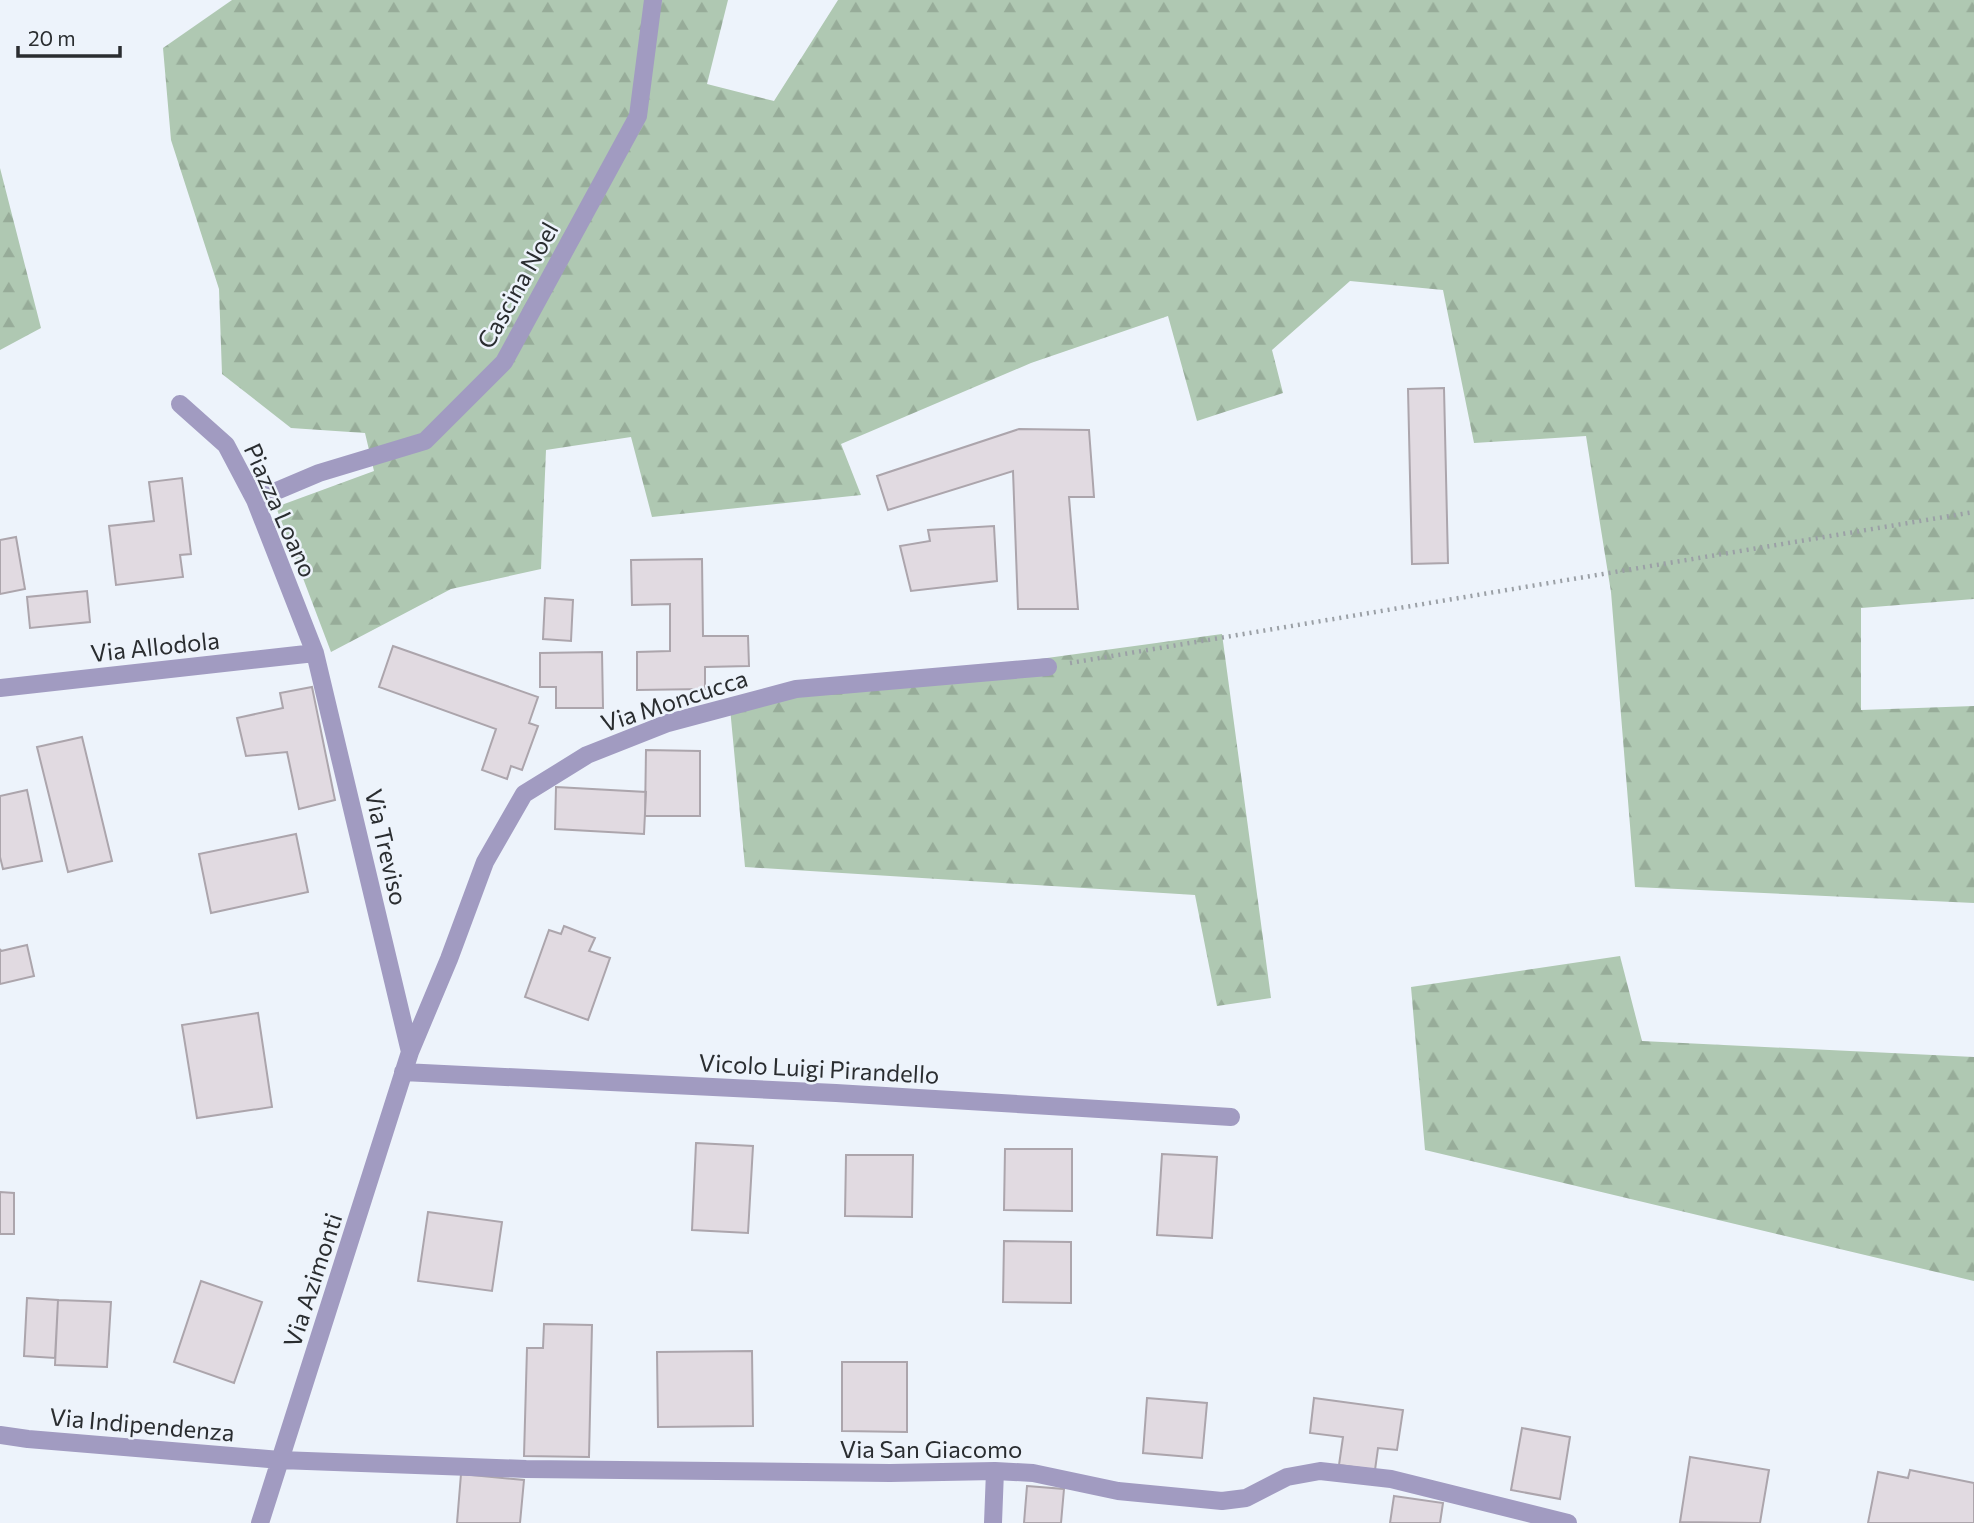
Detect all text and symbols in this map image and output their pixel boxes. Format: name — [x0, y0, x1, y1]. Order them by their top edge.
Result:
scale bar — [18, 14, 119, 58]
text: 20 m — [28, 25, 76, 50]
street label: Cascina Noel — [470, 217, 564, 353]
street label: Piazza Loano — [239, 439, 323, 581]
street label: Via Allodola — [89, 625, 221, 667]
street label: Via Moncucca — [597, 663, 751, 737]
street label: Via Treviso — [360, 786, 414, 908]
street label: Vicolo Luigi Pirandello — [698, 1047, 940, 1089]
street label: Via Azimonti — [277, 1209, 347, 1351]
street label: Via Indipendenza — [48, 1401, 236, 1447]
street label: Via San Giacomo — [840, 1434, 1022, 1463]

